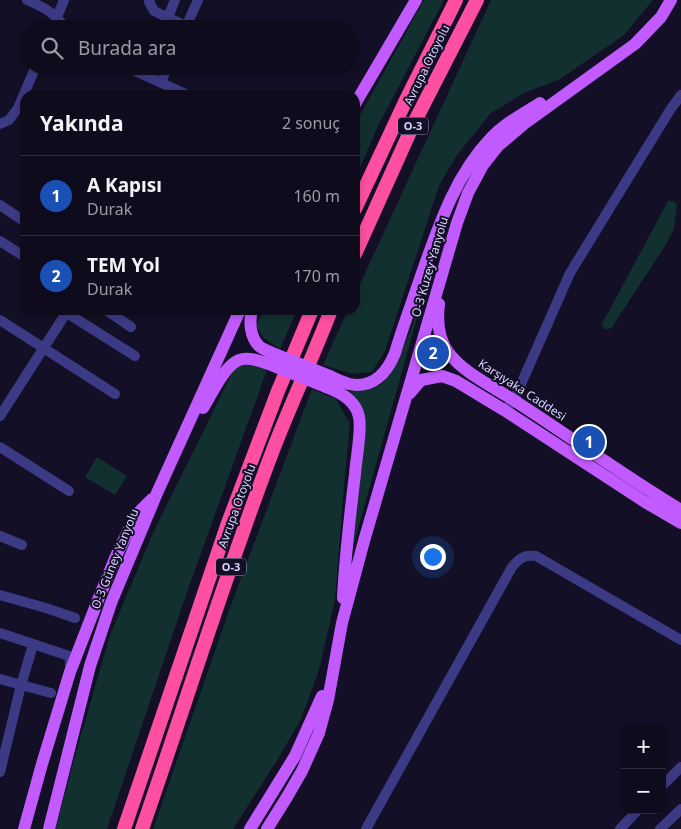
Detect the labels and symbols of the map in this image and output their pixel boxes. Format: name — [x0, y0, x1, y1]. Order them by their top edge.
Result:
street label: Avrupa Otoyolu — [400, 22, 453, 108]
road number: O-3 — [398, 118, 428, 134]
street label: O-3 Kuzey Yanyolu — [407, 215, 452, 319]
pin: 2 — [417, 334, 449, 372]
street label: Karşıyaka Caddesi — [475, 355, 570, 424]
pin: 1 — [573, 423, 605, 461]
street label: Avrupa Otoyolu — [213, 462, 260, 550]
street label: O-3 Güney Yanyolu — [87, 506, 142, 612]
your location — [420, 544, 446, 570]
road number: O-3 — [216, 558, 246, 576]

